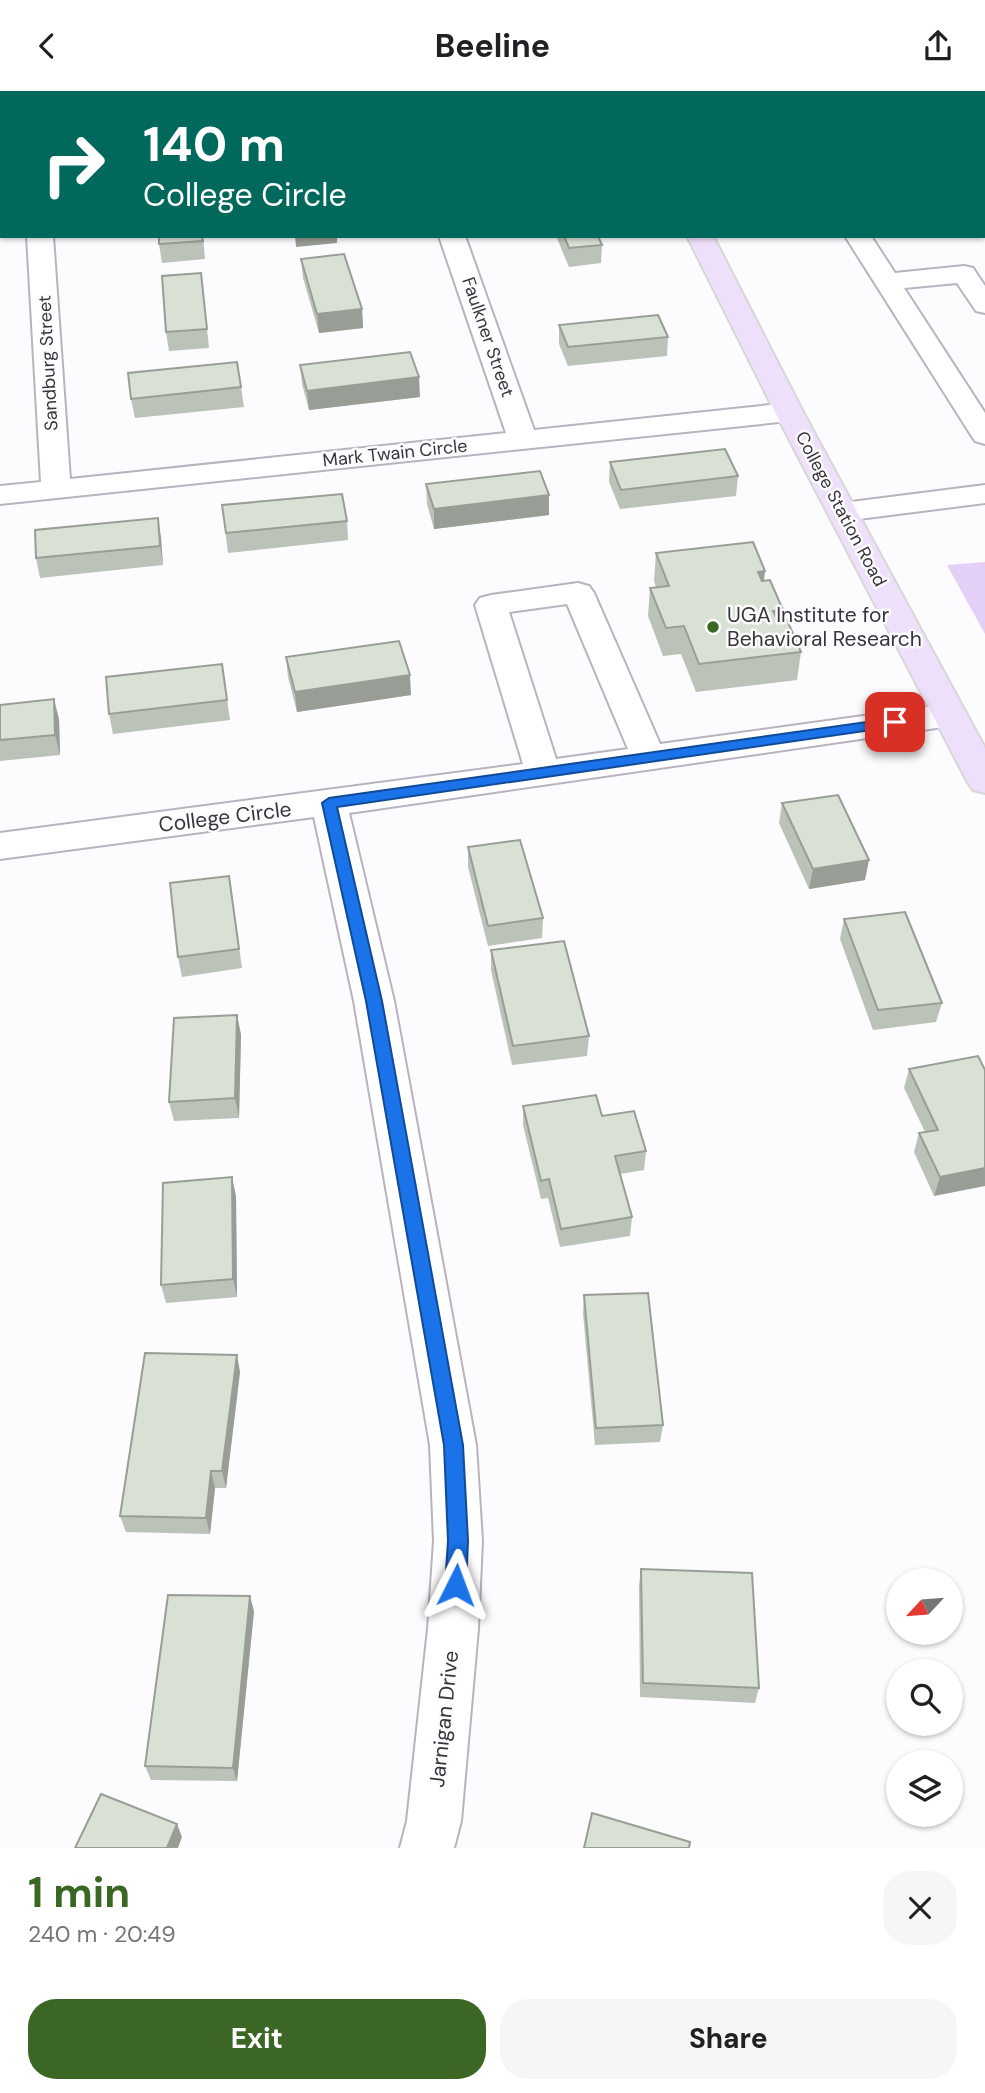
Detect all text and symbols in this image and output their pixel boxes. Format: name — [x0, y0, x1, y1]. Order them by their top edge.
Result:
text: Beeline — [435, 25, 550, 67]
icon: back — [28, 27, 66, 65]
icon: share — [919, 27, 957, 65]
text: 140 m — [143, 112, 285, 176]
icon: right — [28, 119, 119, 210]
text: College Circle — [143, 174, 347, 216]
street label: Faulkner Street — [456, 274, 520, 400]
street label: Sandburg Street — [32, 295, 64, 431]
street label: College Station Road — [790, 427, 892, 591]
street label: Mark Twain Circle — [321, 433, 469, 473]
place label: UGA Institute for Behavioral Research — [727, 601, 922, 653]
marker: UGA Institute for Behavioral Research — [705, 619, 721, 635]
pin — [865, 692, 925, 752]
icon: arrive — [876, 703, 914, 741]
street label: College Circle — [157, 795, 293, 839]
position arrow — [419, 1548, 493, 1622]
north arrow — [886, 1568, 962, 1645]
map controls — [886, 1568, 963, 1827]
street label: Jarnigan Drive — [423, 1649, 465, 1789]
button: search — [886, 1659, 963, 1736]
button: layers — [886, 1750, 963, 1827]
text: 1 min — [28, 1865, 130, 1920]
button: close — [883, 1871, 957, 1945]
text: 240 m · 20:49 — [28, 1919, 176, 1949]
button: Exit — [28, 1999, 486, 2079]
button: Share — [500, 1999, 957, 2079]

